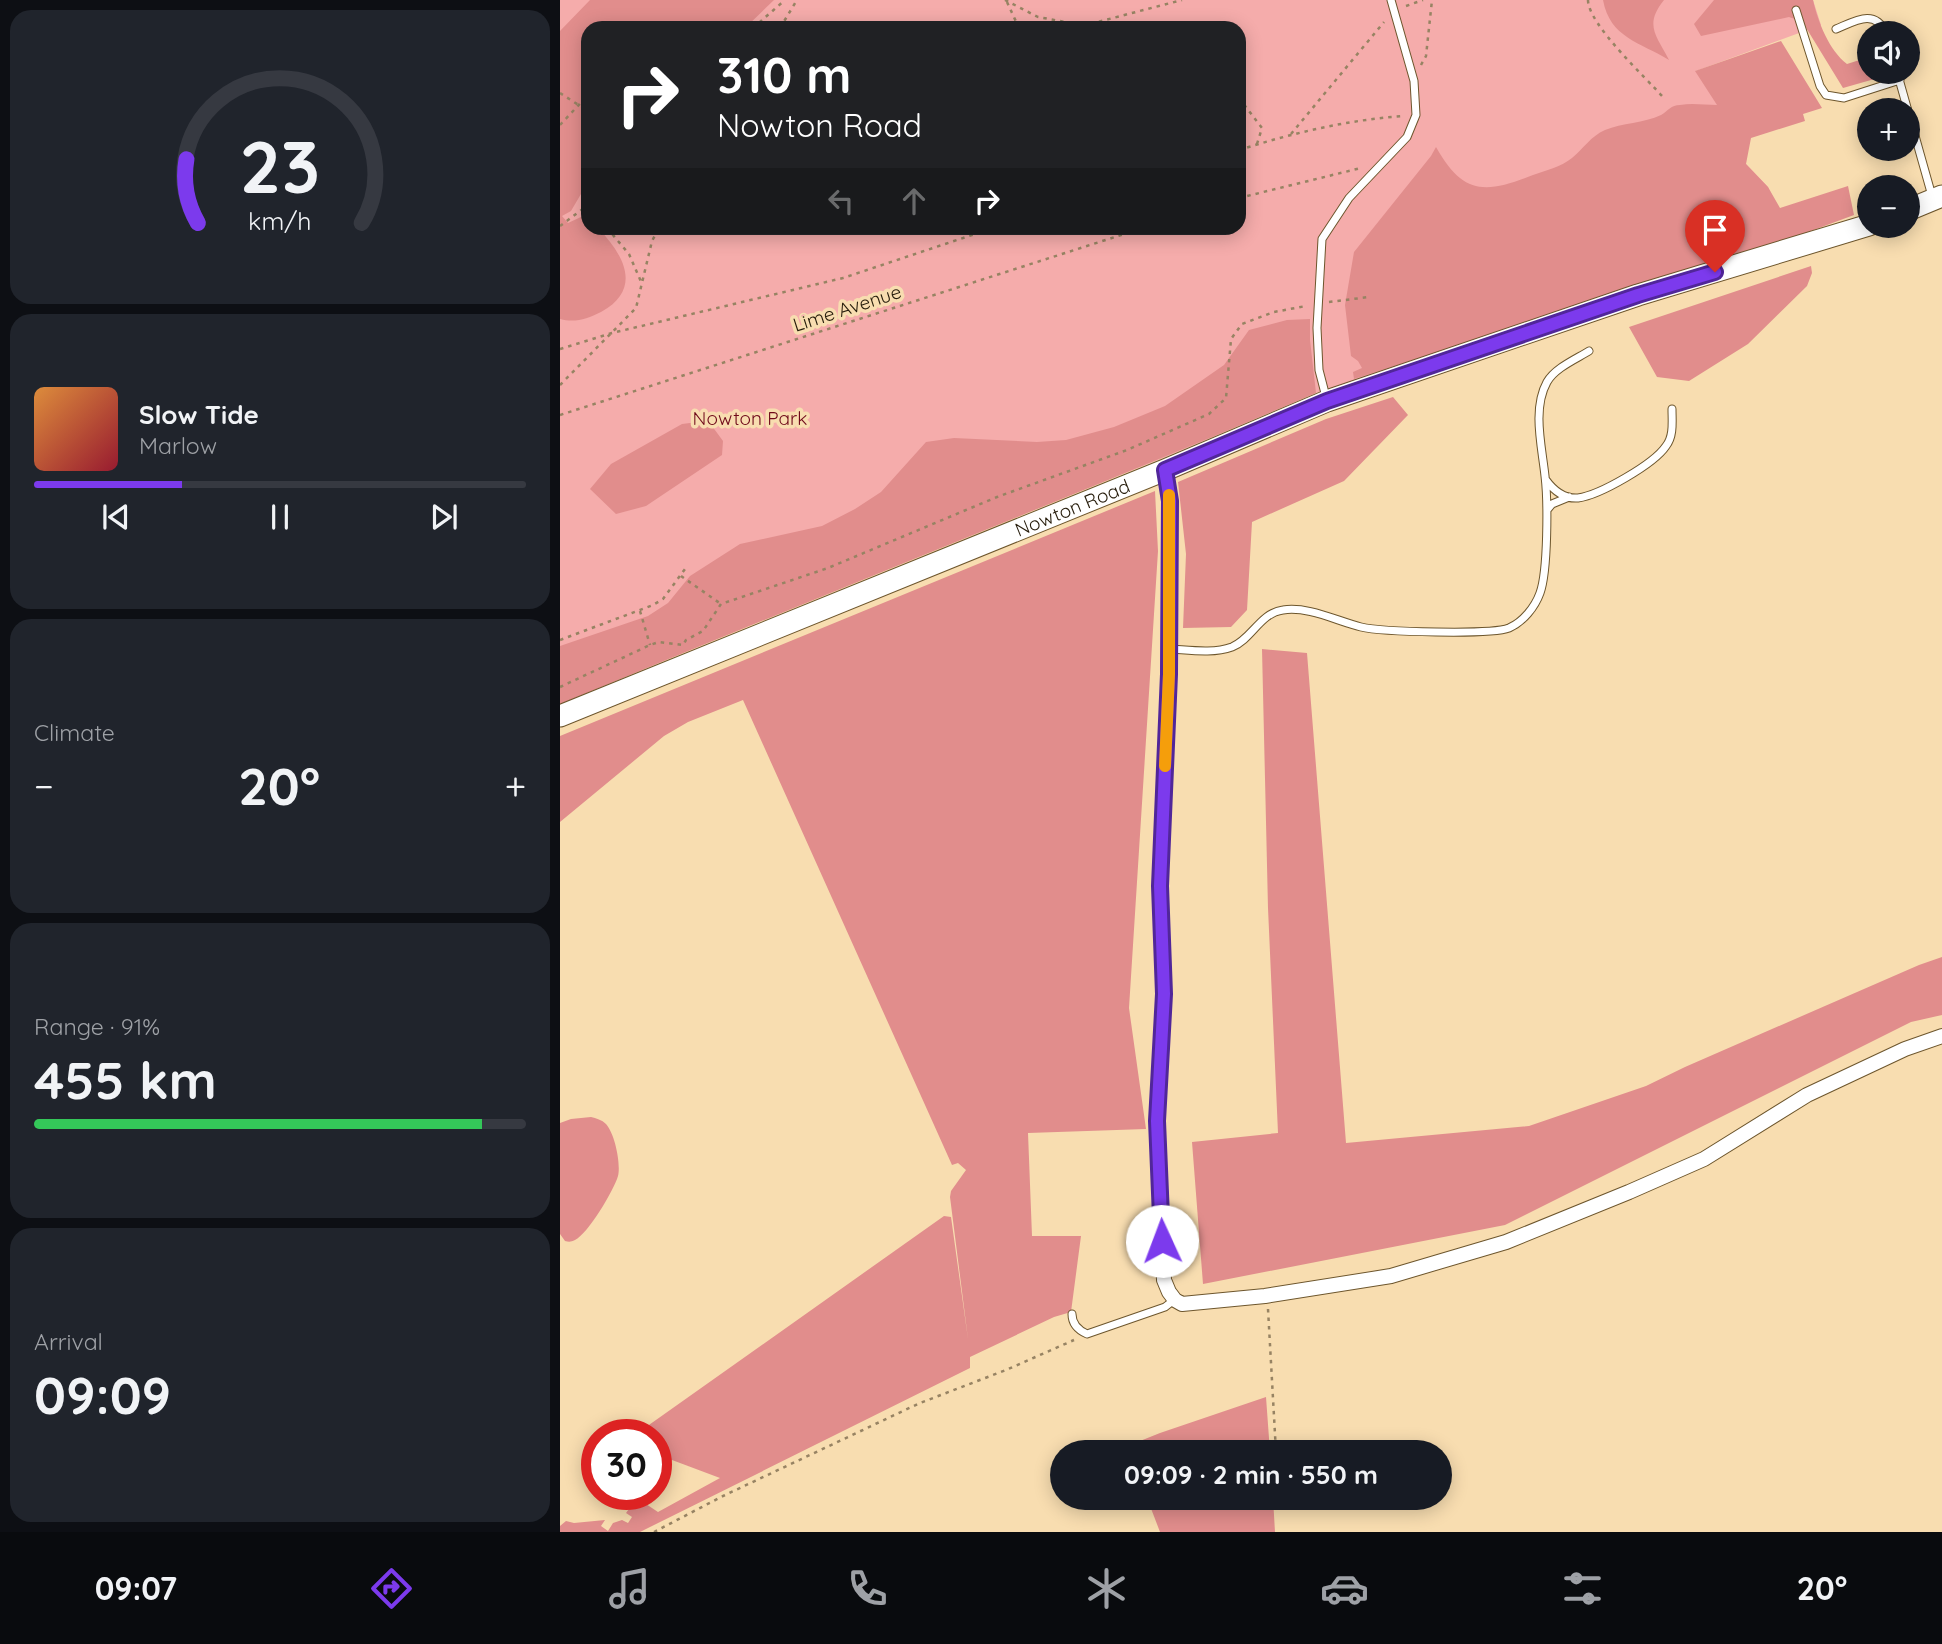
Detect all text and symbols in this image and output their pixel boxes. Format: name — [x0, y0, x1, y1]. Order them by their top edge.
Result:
map controls — [1857, 21, 1920, 238]
button: sound — [1857, 21, 1920, 84]
text: 310 m — [717, 44, 851, 105]
icon: right — [602, 49, 693, 140]
button: + — [1857, 98, 1920, 161]
text: Nowton Road — [717, 105, 922, 145]
text: 23 — [240, 121, 320, 212]
button: − — [1857, 175, 1920, 238]
icon: left — [822, 182, 860, 220]
icon: ahead — [895, 182, 933, 220]
icon: right — [968, 182, 1006, 220]
pin — [1685, 200, 1745, 272]
text: km/h — [248, 205, 312, 236]
icon: arrive — [1696, 211, 1734, 249]
street label: Lime Avenue — [790, 279, 904, 337]
text: Slow Tide — [139, 398, 259, 431]
park label: Nowton Park — [693, 406, 807, 430]
text: Marlow — [139, 431, 217, 460]
street label: Nowton Road — [1011, 474, 1133, 542]
icon: previous — [97, 498, 135, 536]
icon: pause — [261, 498, 299, 536]
icon: next — [425, 498, 463, 536]
text: Climate — [34, 718, 115, 747]
text: 20° — [238, 753, 320, 818]
text: − — [34, 762, 54, 810]
text: + — [505, 762, 526, 810]
text: Range · 91% — [34, 1012, 160, 1041]
text: 455 km — [34, 1047, 217, 1112]
position arrow — [1125, 1204, 1199, 1278]
text: Arrival — [34, 1327, 103, 1356]
text: 09:09 — [34, 1362, 171, 1427]
speed limit sign: 30 — [581, 1419, 672, 1510]
text: 09:09 · 2 min · 550 m — [1124, 1458, 1378, 1491]
icon: directions — [367, 1564, 416, 1613]
icon: music — [605, 1564, 654, 1613]
icon: phone — [843, 1564, 892, 1613]
icon: climate — [1082, 1564, 1131, 1613]
icon: car — [1320, 1564, 1369, 1613]
icon: filters — [1558, 1564, 1607, 1613]
text: 09:07 — [95, 1568, 177, 1608]
text: 20° — [1797, 1568, 1847, 1608]

